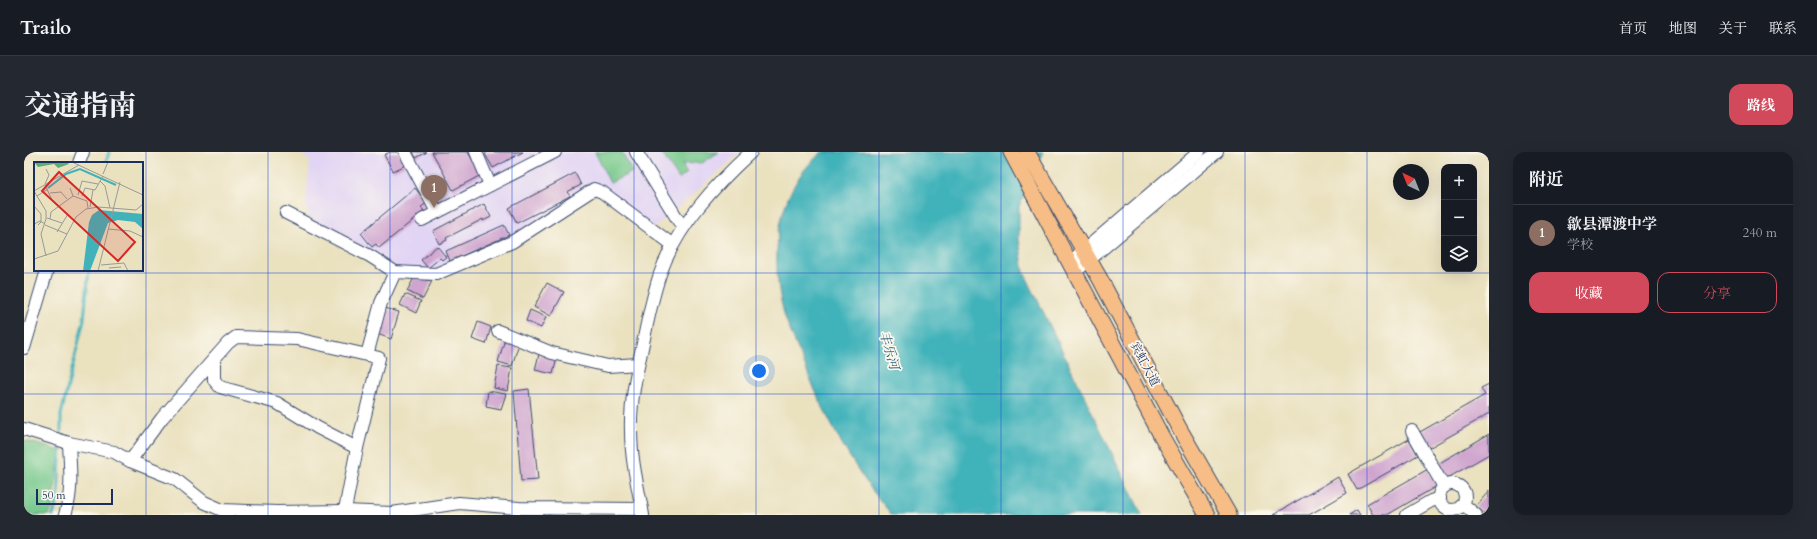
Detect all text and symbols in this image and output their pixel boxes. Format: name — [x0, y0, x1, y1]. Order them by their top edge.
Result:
text: Trailo — [20, 15, 71, 41]
text: 首页 — [1619, 19, 1647, 38]
text: 地图 — [1669, 19, 1697, 38]
text: 关于 — [1719, 19, 1747, 38]
text: 联系 — [1769, 19, 1797, 38]
button: 路线 — [1729, 84, 1793, 125]
text: 交通指南 — [24, 87, 136, 125]
inset map — [34, 162, 143, 271]
north arrow — [1393, 164, 1429, 200]
map controls — [1441, 164, 1477, 272]
button: + — [1441, 164, 1477, 200]
text: 附近 — [1529, 168, 1563, 191]
pin: 1 — [421, 175, 447, 208]
button: − — [1441, 200, 1477, 236]
text: 歙县潭渡中学 — [1567, 214, 1657, 234]
text: 1 — [1539, 224, 1545, 242]
text: 240 m — [1743, 224, 1777, 242]
button: layers — [1441, 236, 1477, 272]
text: 学校 — [1567, 236, 1593, 254]
button: 收藏 — [1529, 272, 1649, 313]
button: 分享 — [1657, 272, 1777, 313]
water label: 丰乐河 — [875, 329, 904, 373]
street label: 宾虹大道 — [1127, 339, 1163, 389]
your location — [749, 361, 769, 381]
scale bar — [36, 487, 113, 506]
text: 50 m — [42, 488, 66, 503]

